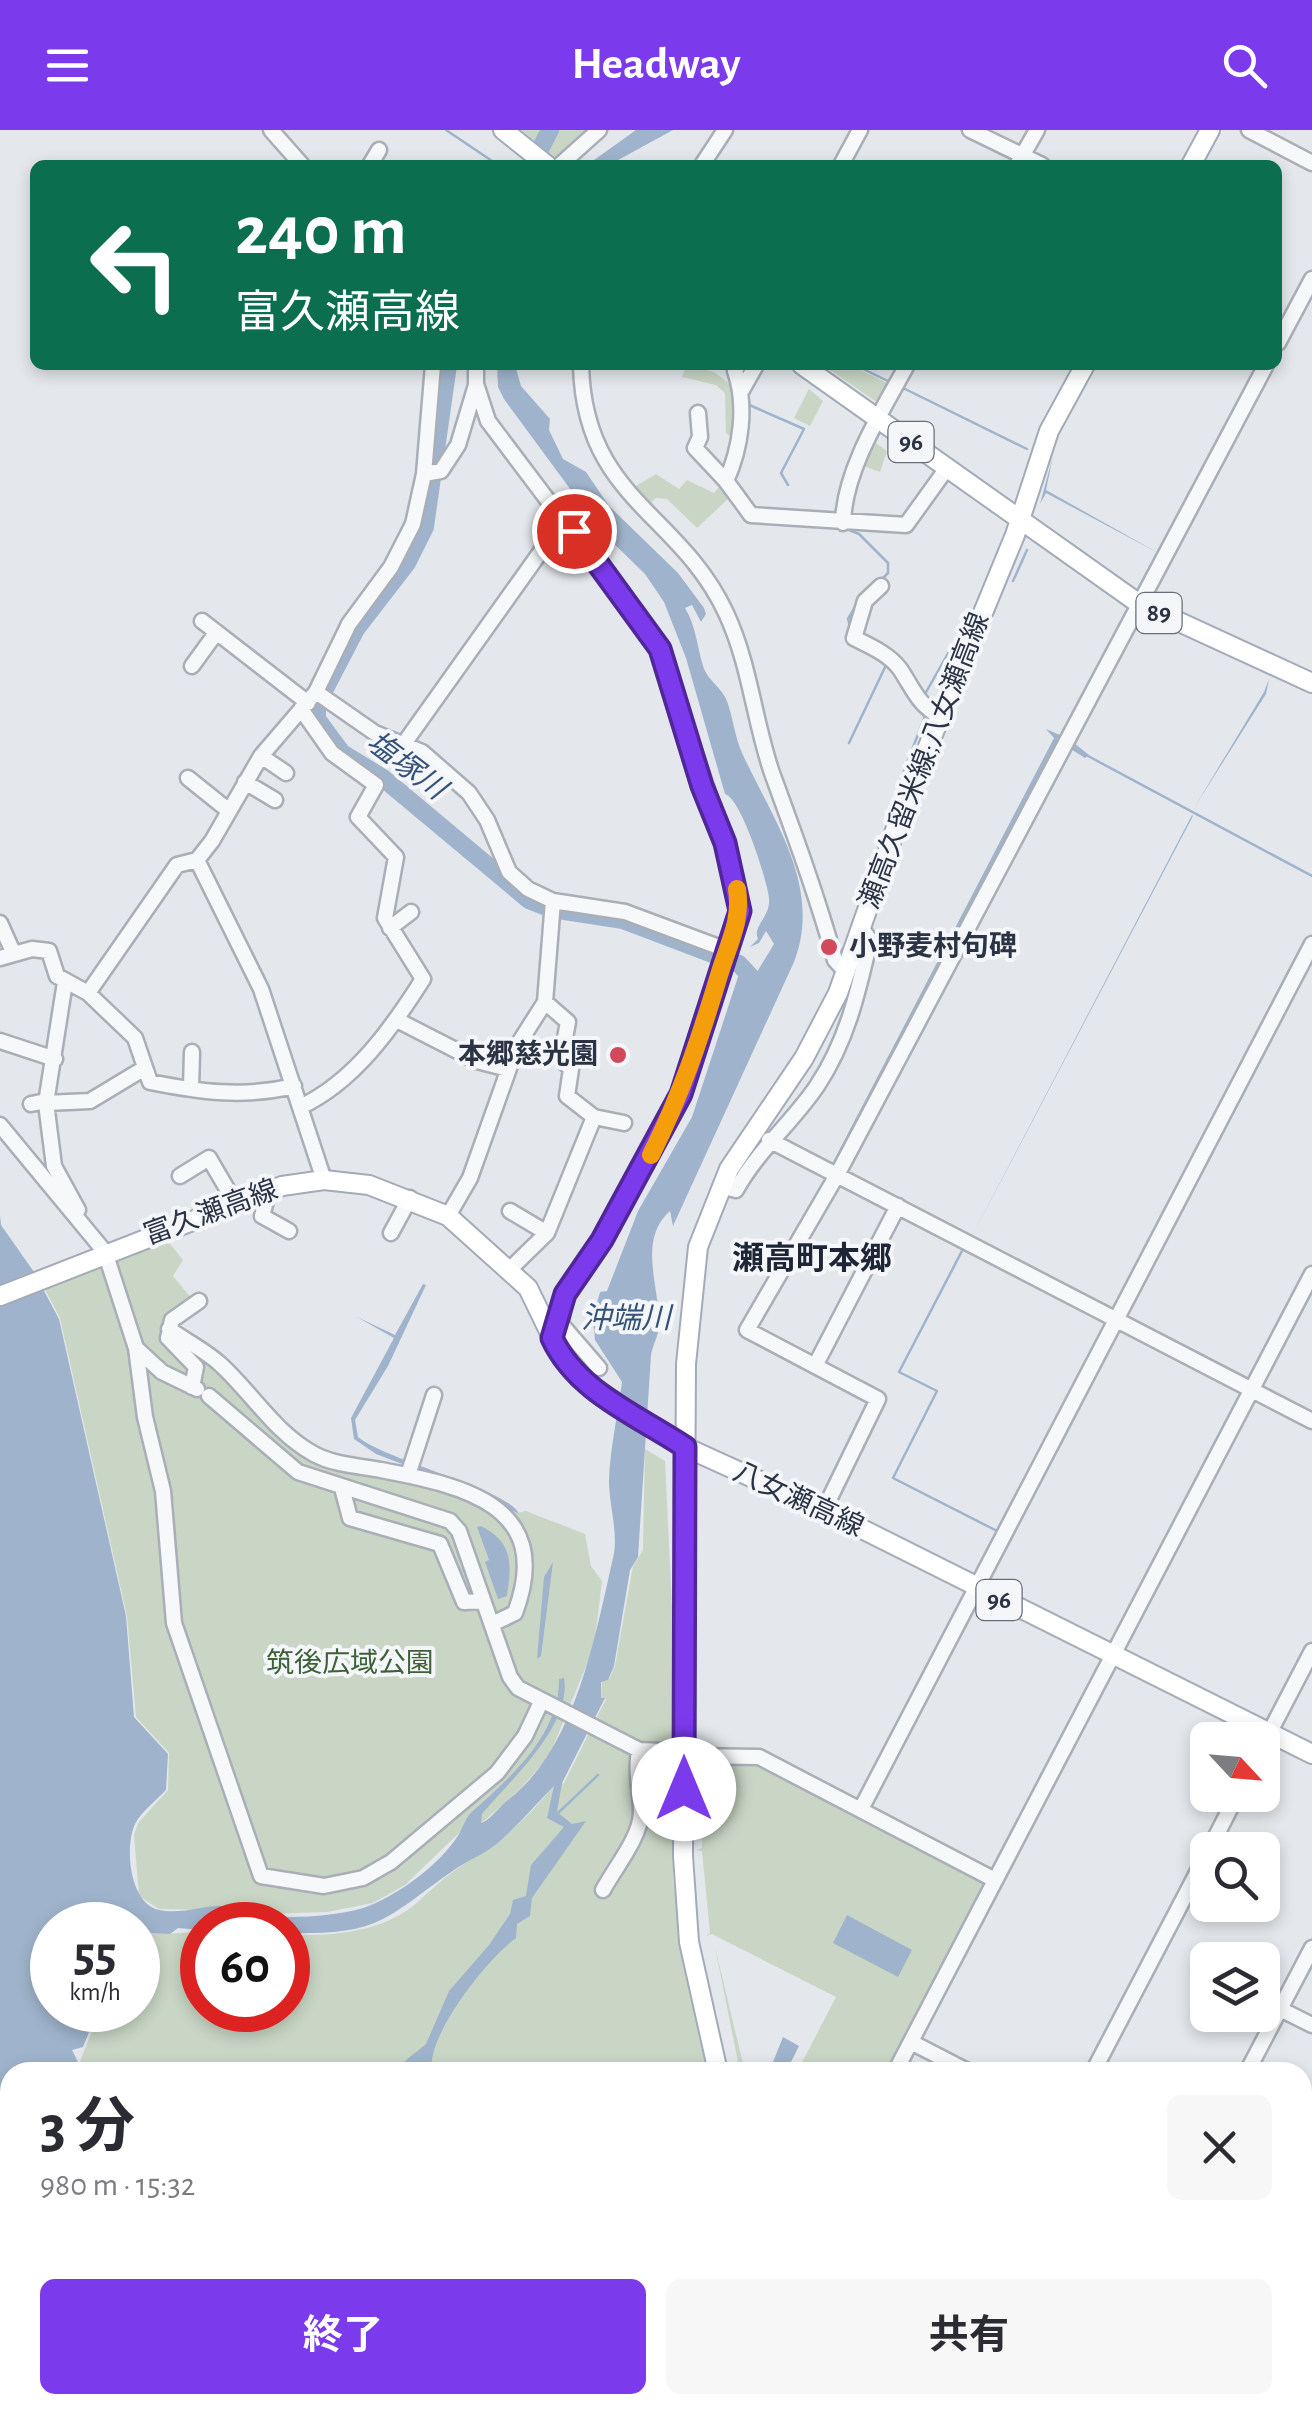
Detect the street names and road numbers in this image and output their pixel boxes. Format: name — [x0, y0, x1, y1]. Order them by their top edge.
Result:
road number: 96 — [888, 422, 934, 462]
road number: 89 — [1136, 593, 1182, 633]
street label: 瀬高久留米線;八女瀬高線 — [854, 608, 994, 913]
street label: 富久瀬高線 — [140, 1174, 282, 1250]
street label: 八女瀬高線 — [729, 1456, 868, 1542]
road number: 96 — [976, 1580, 1022, 1620]

